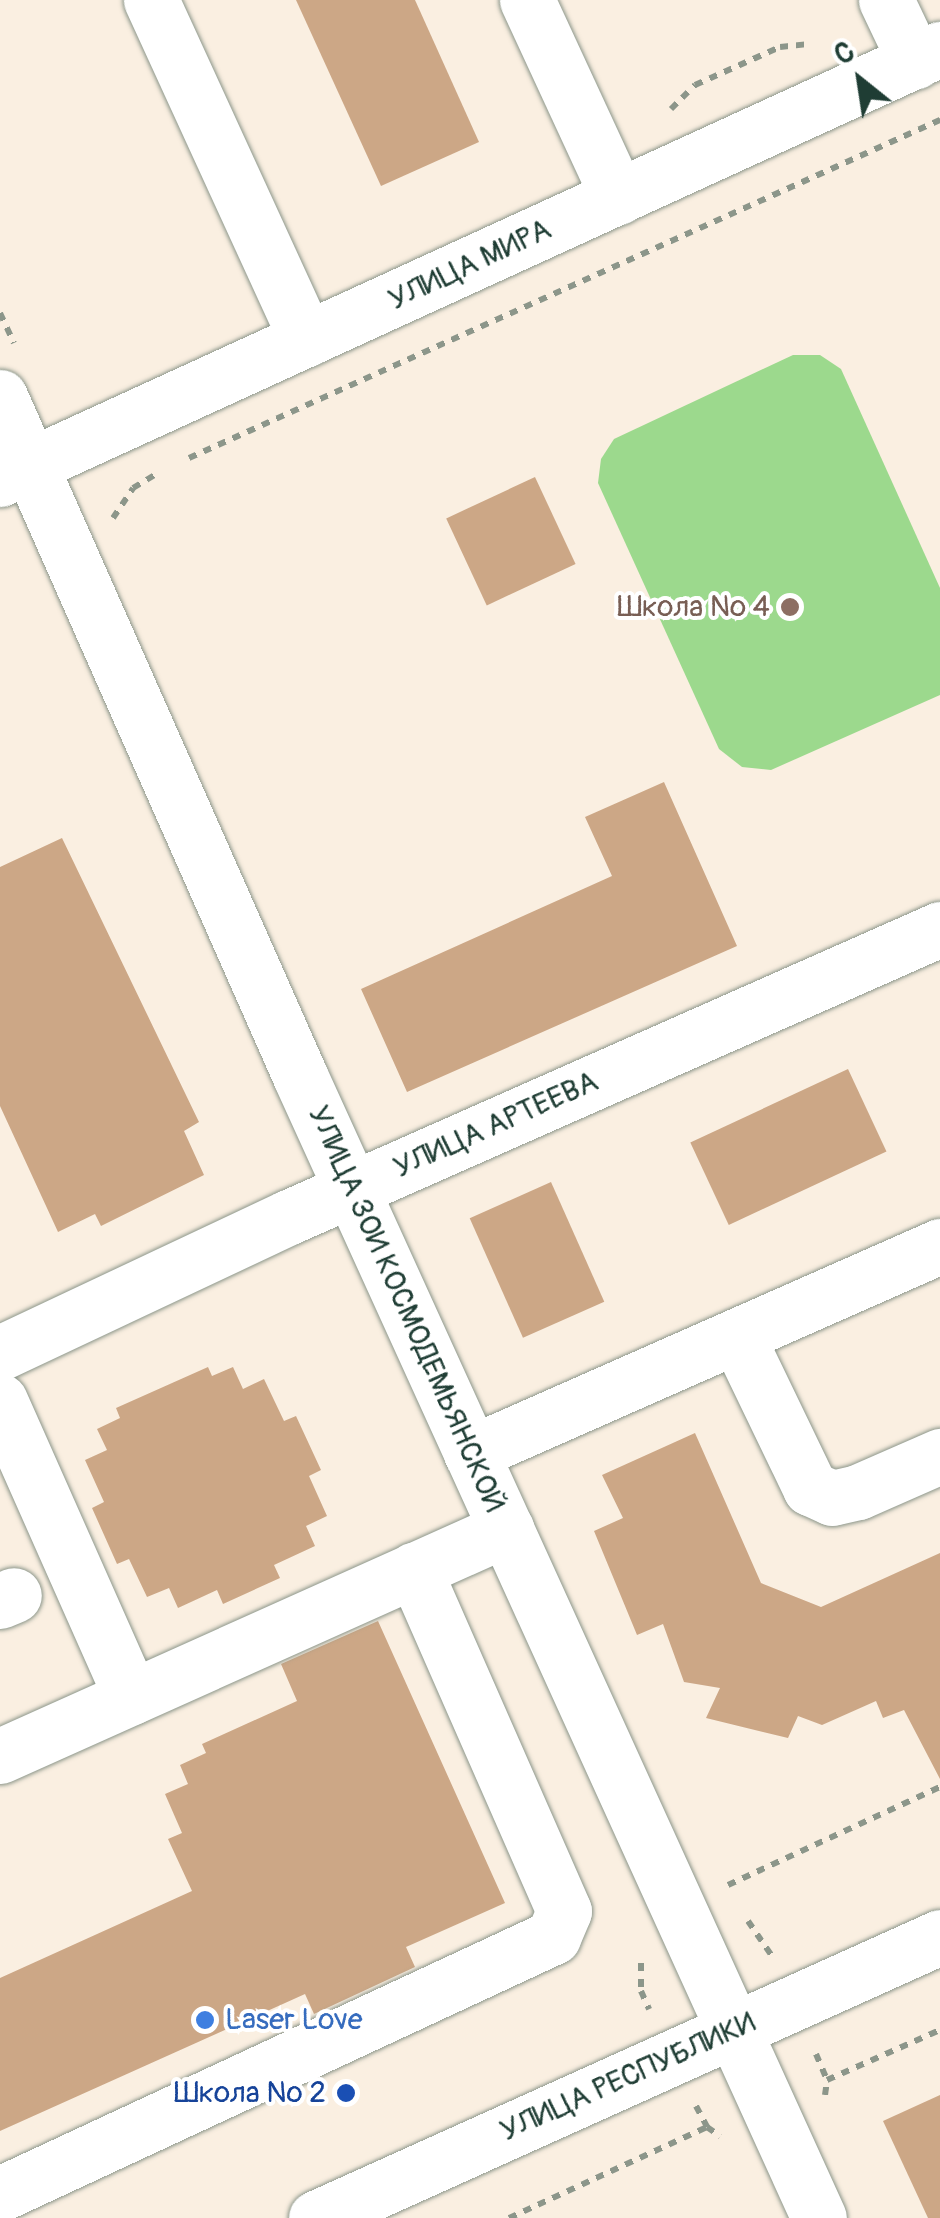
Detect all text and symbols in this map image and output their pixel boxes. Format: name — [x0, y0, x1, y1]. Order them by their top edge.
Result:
north arrow — [810, 30, 910, 130]
text: С — [829, 34, 861, 73]
street label: УЛИЦА МИРА — [383, 212, 557, 318]
place label: Школа № 4 — [617, 589, 770, 625]
marker: Школа № 4 — [779, 596, 801, 618]
street label: УЛИЦА АРТЕЕВА — [388, 1064, 604, 1186]
street label: УЛИЦА ЗОИ КОСМОДЕМЬЯНСКОЙ — [300, 1100, 512, 1518]
place label: Laser Love — [225, 2002, 363, 2038]
street label: УЛИЦА РЕСПУБЛИКИ — [495, 2005, 761, 2149]
marker: Laser Love — [194, 2009, 216, 2031]
place label: Школа № 2 — [174, 2075, 326, 2111]
marker: Школа № 2 — [335, 2082, 357, 2104]

